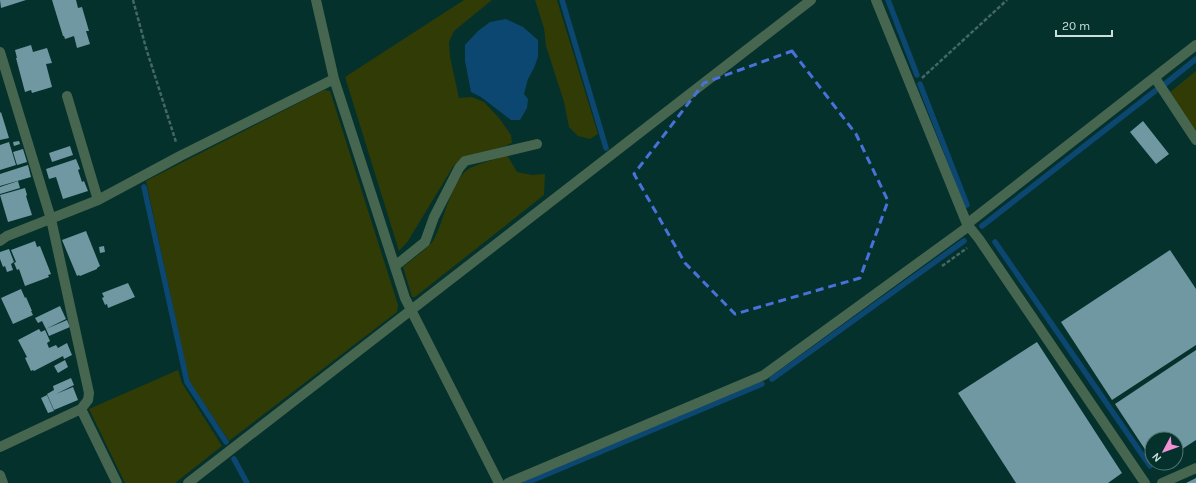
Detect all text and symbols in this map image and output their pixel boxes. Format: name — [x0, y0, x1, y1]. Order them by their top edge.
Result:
scale bar — [1056, 12, 1112, 38]
text: 20 m — [1062, 19, 1090, 33]
north arrow — [1144, 431, 1184, 471]
text: N — [1149, 450, 1164, 464]

